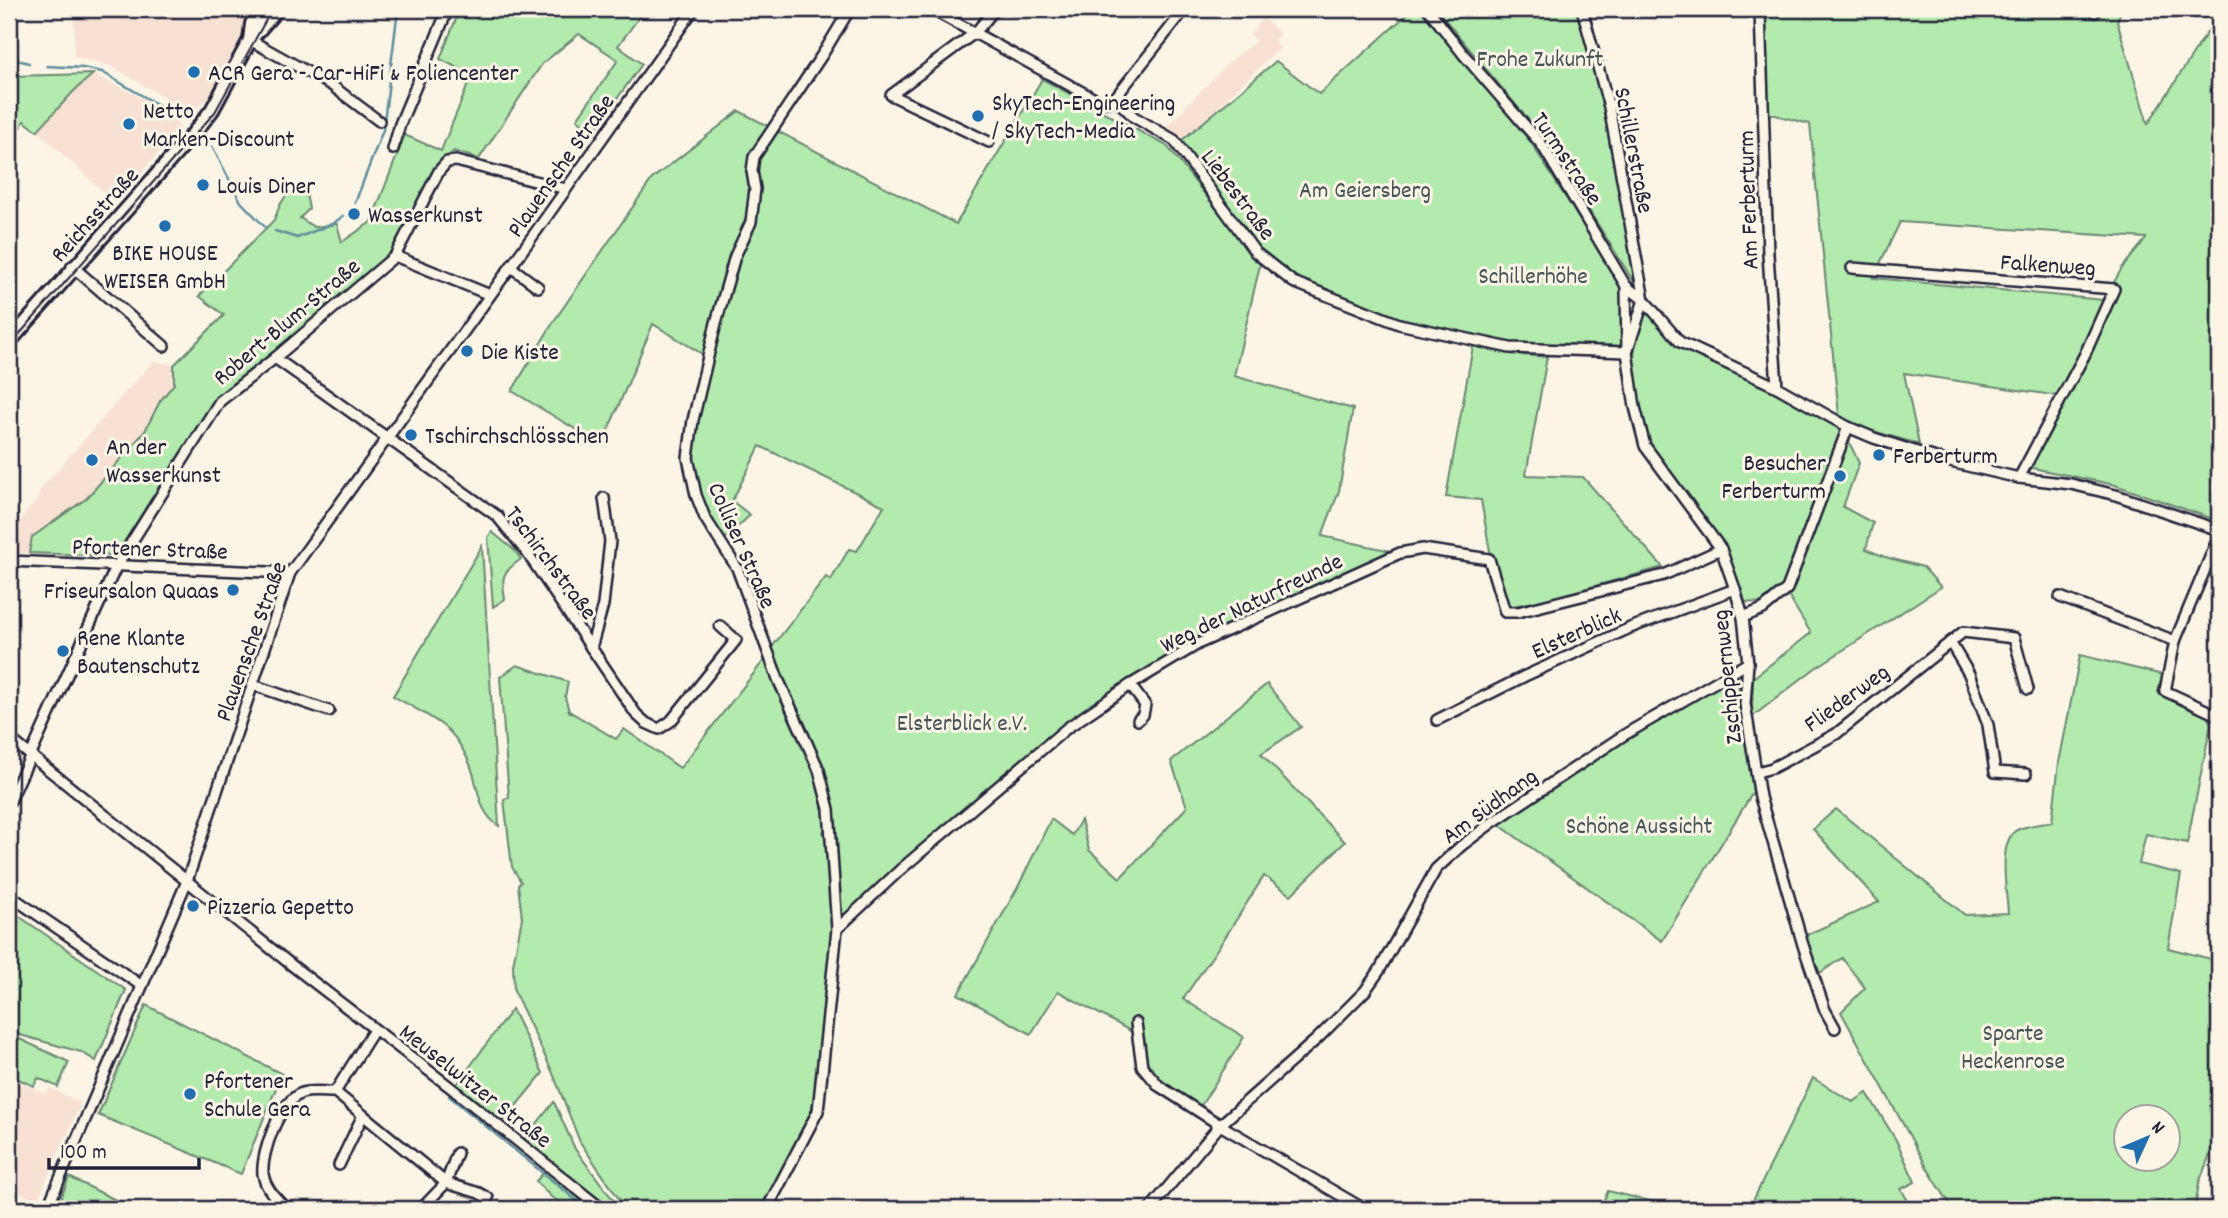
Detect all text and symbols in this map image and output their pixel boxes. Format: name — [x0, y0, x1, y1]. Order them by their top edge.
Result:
park label: Frohe Zukunft — [1477, 44, 1604, 78]
place label: ACR Gera - Car-HiFi & Foliencenter — [208, 58, 519, 92]
marker: ACR Gera - Car-HiFi & Foliencenter — [186, 64, 202, 80]
street label: Schillerstraße — [1603, 85, 1661, 216]
street label: Plauensche Straße — [500, 88, 625, 245]
place label: SkyTech-Engineering / SkyTech-Media — [992, 88, 1175, 150]
place label: Netto Marken-Discount — [143, 96, 295, 158]
street label: Turmstraße — [1522, 106, 1609, 213]
marker: SkyTech-Engineering / SkyTech-Media — [970, 108, 986, 124]
marker: Netto Marken-Discount — [121, 116, 137, 132]
street label: Am Ferberturm — [1731, 129, 1769, 270]
street label: Liebestraße — [1191, 143, 1282, 249]
street label: Reichsstraße — [44, 161, 148, 271]
place label: Louis Diner — [217, 171, 315, 205]
park label: Am Geiersberg — [1299, 175, 1431, 209]
marker: Louis Diner — [195, 177, 211, 193]
place label: Wasserkunst — [368, 200, 483, 234]
marker: Wasserkunst — [346, 206, 362, 222]
marker: BIKE HOUSE WEISER GmbH — [157, 218, 173, 234]
place label: BIKE HOUSE WEISER GmbH — [104, 238, 226, 300]
street label: Falkenweg — [1999, 247, 2097, 287]
street label: Robert-Blum-Straße — [207, 251, 369, 395]
park label: Schillerhöhe — [1478, 261, 1588, 295]
place label: Die Kiste — [481, 337, 559, 371]
marker: Die Kiste — [459, 343, 475, 359]
place label: Tschirchschlösschen — [425, 421, 609, 455]
marker: Tschirchschlösschen — [403, 427, 419, 443]
place label: An der Wasserkunst — [106, 432, 221, 494]
place label: Ferberturm — [1893, 441, 1998, 475]
marker: Ferberturm — [1871, 447, 1887, 463]
place label: Besucher Ferberturm — [1721, 448, 1826, 510]
marker: An der Wasserkunst — [84, 452, 100, 468]
marker: Besucher Ferberturm — [1832, 468, 1848, 484]
street label: Colliser Straße — [697, 478, 783, 615]
street label: Tschirchstraße — [495, 500, 604, 628]
street label: Pfortener Straße — [71, 531, 228, 571]
street label: Weg der Naturfreunde — [1155, 546, 1349, 664]
street label: Plauensche Straße — [208, 557, 298, 727]
place label: Friseursalon Quaas — [44, 576, 219, 610]
marker: Friseursalon Quaas — [225, 582, 241, 598]
street label: Elsterblick — [1527, 600, 1628, 670]
street label: Zschippernweg — [1705, 608, 1753, 746]
place label: Rene Klante Bautenschutz — [77, 623, 200, 685]
marker: Rene Klante Bautenschutz — [55, 643, 71, 659]
street label: Fliederweg — [1798, 657, 1898, 742]
park label: Elsterblick e.V. — [897, 708, 1027, 742]
street label: Am Südhang — [1436, 761, 1546, 854]
park label: Schöne Aussicht — [1566, 811, 1712, 845]
place label: Pizzeria Gepetto — [207, 892, 354, 926]
marker: Pizzeria Gepetto — [185, 898, 201, 914]
street label: Meuselwitzer Straße — [391, 1017, 558, 1158]
park label: Sparte Heckenrose — [1961, 1018, 2065, 1080]
place label: Pfortener Schule Gera — [204, 1066, 311, 1128]
marker: Pfortener Schule Gera — [182, 1086, 198, 1102]
north arrow — [2112, 1102, 2182, 1172]
text: N — [2144, 1116, 2170, 1141]
scale bar — [49, 1127, 200, 1171]
text: 100 m — [60, 1139, 107, 1169]

